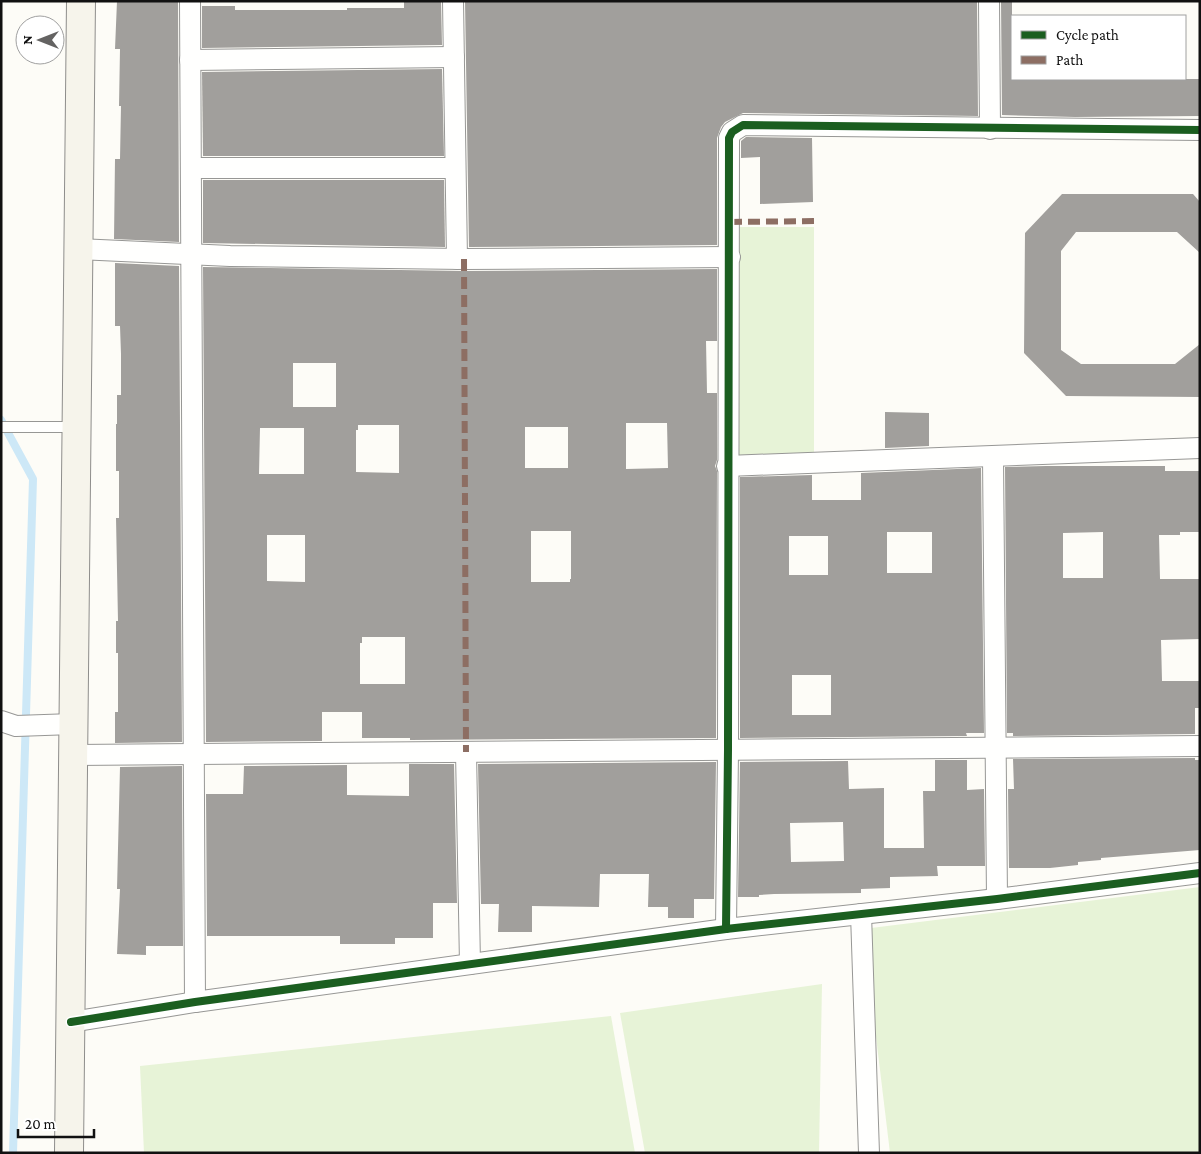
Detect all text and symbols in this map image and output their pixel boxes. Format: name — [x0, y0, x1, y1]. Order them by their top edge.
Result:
north arrow — [15, 15, 65, 65]
legend — [1011, 15, 1186, 80]
text: Cycle path — [1056, 27, 1119, 44]
text: N — [19, 35, 35, 45]
text: Path — [1056, 52, 1083, 68]
scale bar — [18, 1106, 94, 1138]
text: 20 m — [25, 1116, 56, 1132]

